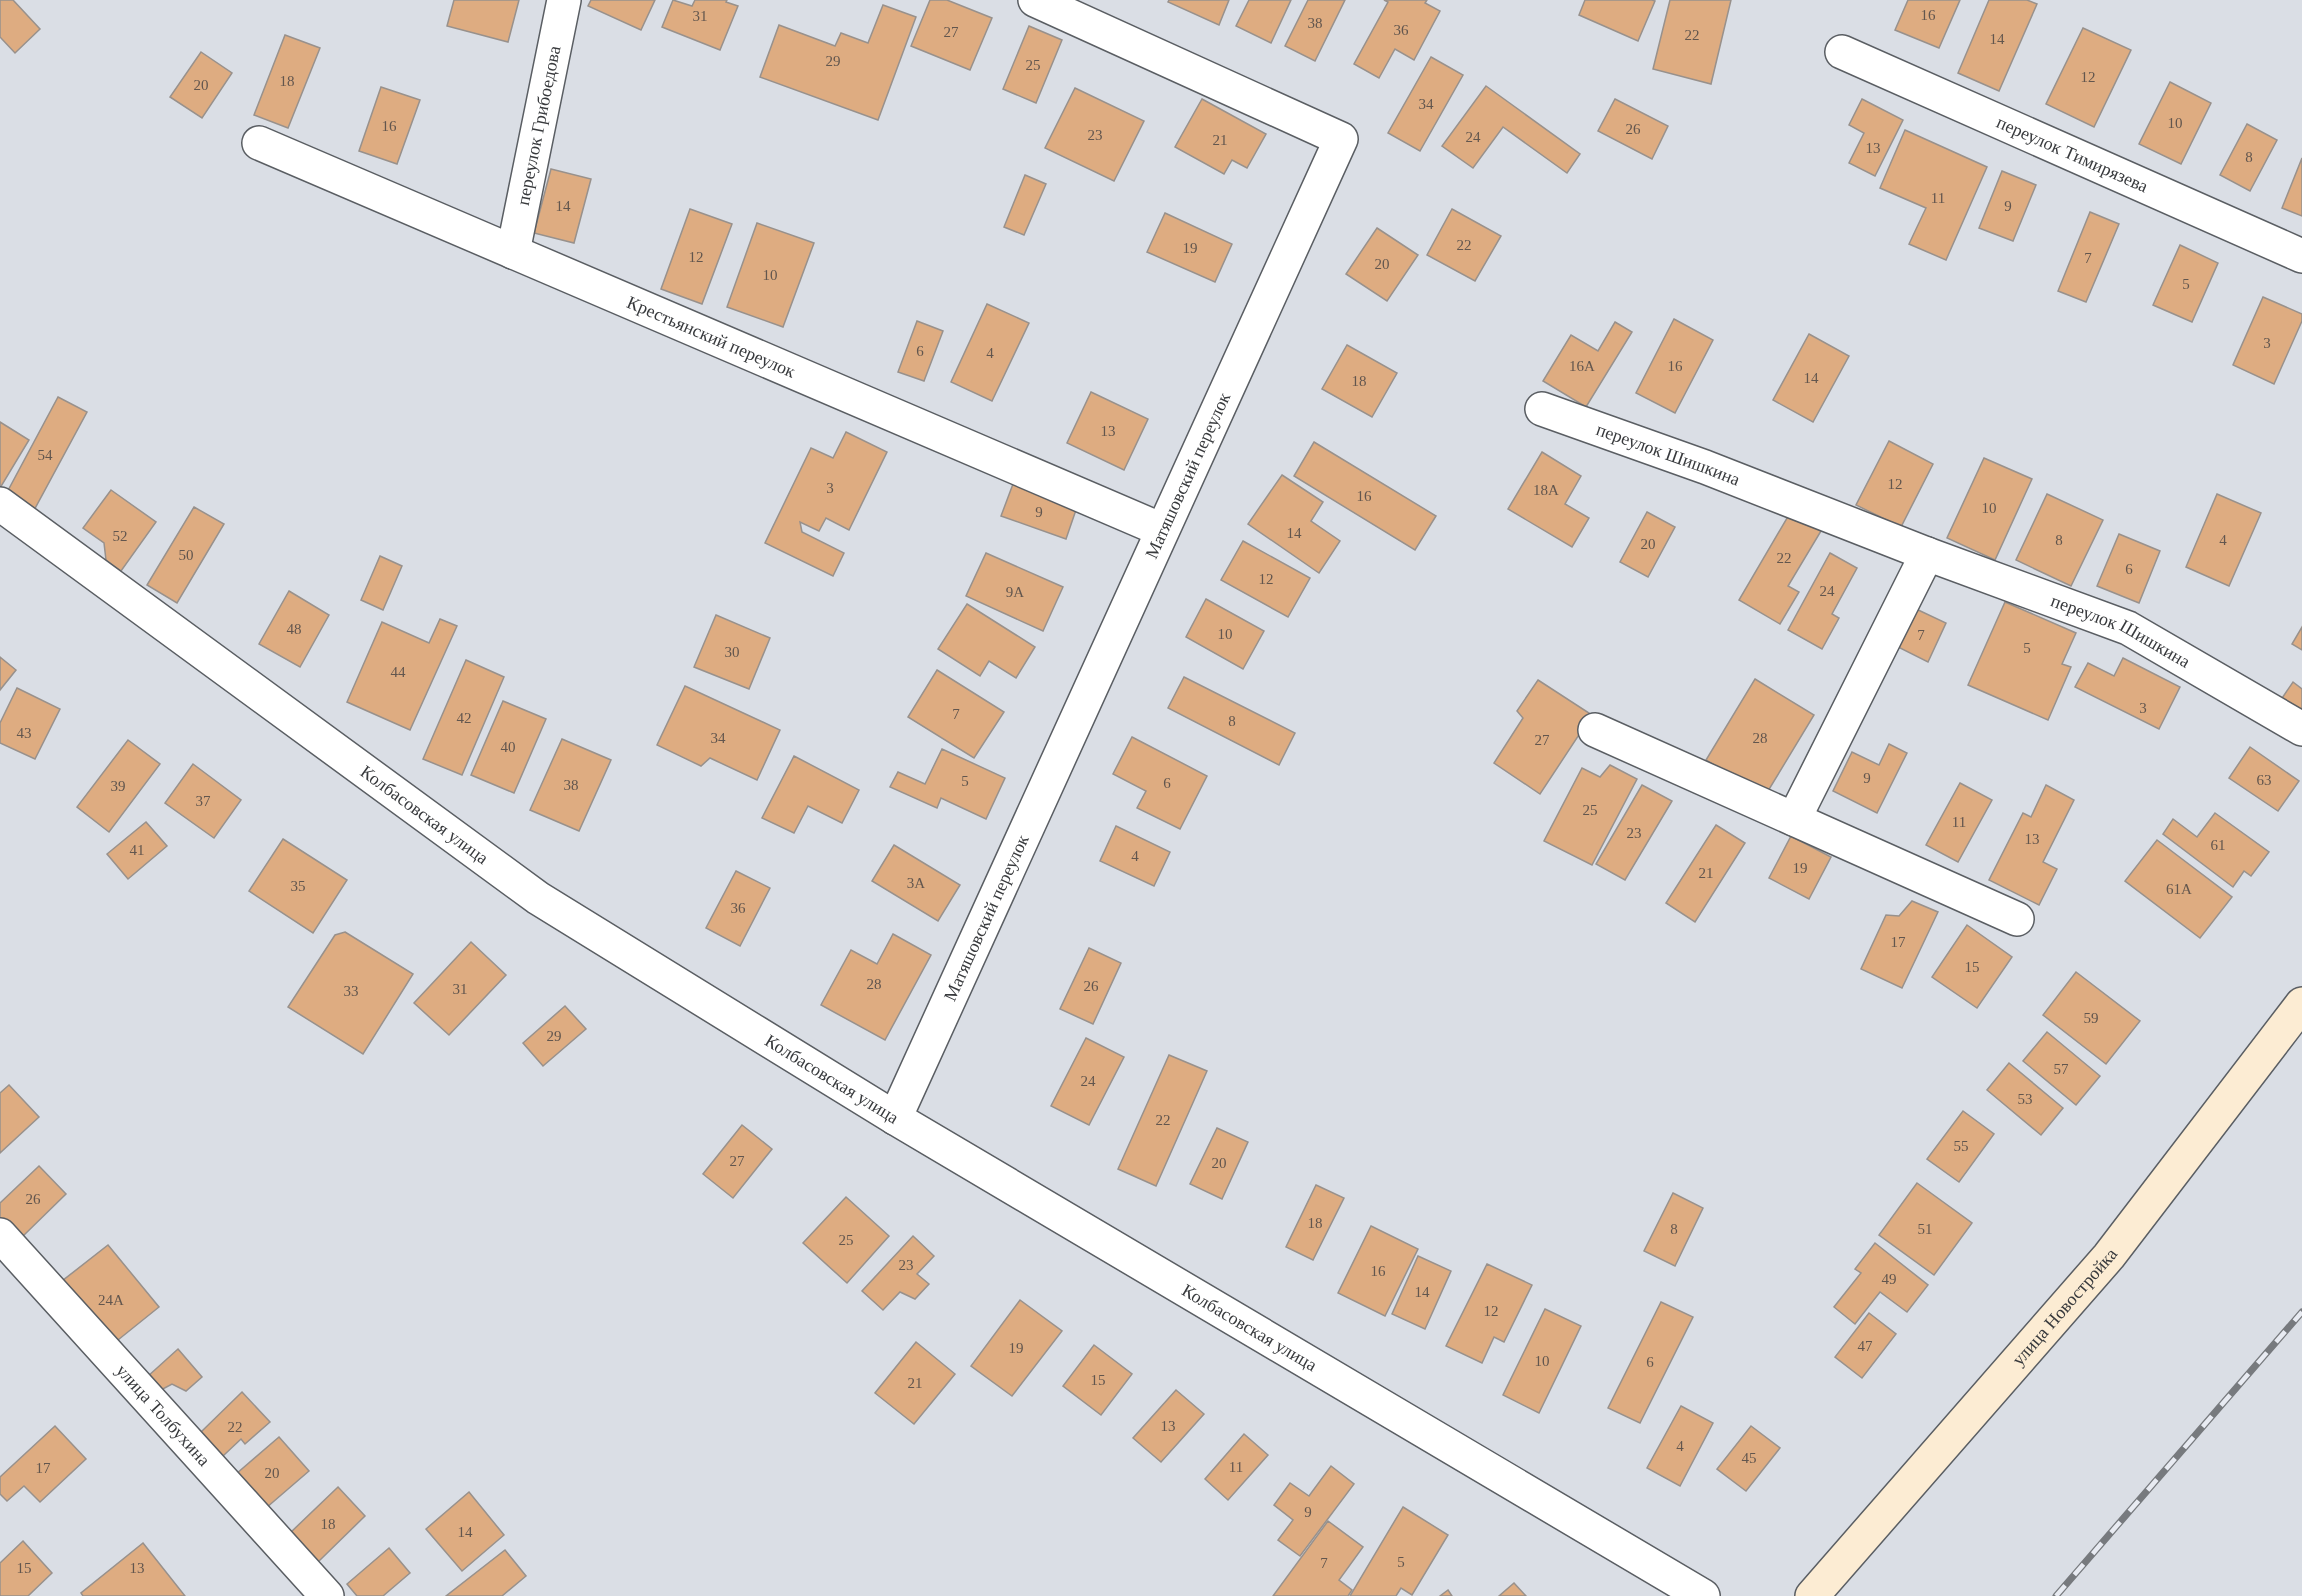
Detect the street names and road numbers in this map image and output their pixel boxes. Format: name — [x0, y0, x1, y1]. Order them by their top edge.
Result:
street label: переулок Грибоедова — [513, 44, 564, 207]
street label: переулок Тимирязева — [1994, 112, 2151, 196]
street label: Крестьянский переулок — [624, 292, 799, 382]
street label: Матяшовский переулок — [1141, 389, 1234, 562]
street label: переулок Шишкина — [1594, 419, 1743, 490]
street label: переулок Шишкина — [2048, 591, 2194, 672]
street label: Колбасовская улица — [357, 761, 492, 868]
street label: Матяшовский переулок — [940, 831, 1033, 1004]
street label: Колбасовская улица — [761, 1030, 902, 1128]
street label: улица Новостройка — [2008, 1244, 2121, 1370]
street label: Колбасовская улица — [1178, 1280, 1320, 1375]
street label: улица Толбухина — [112, 1360, 214, 1470]

